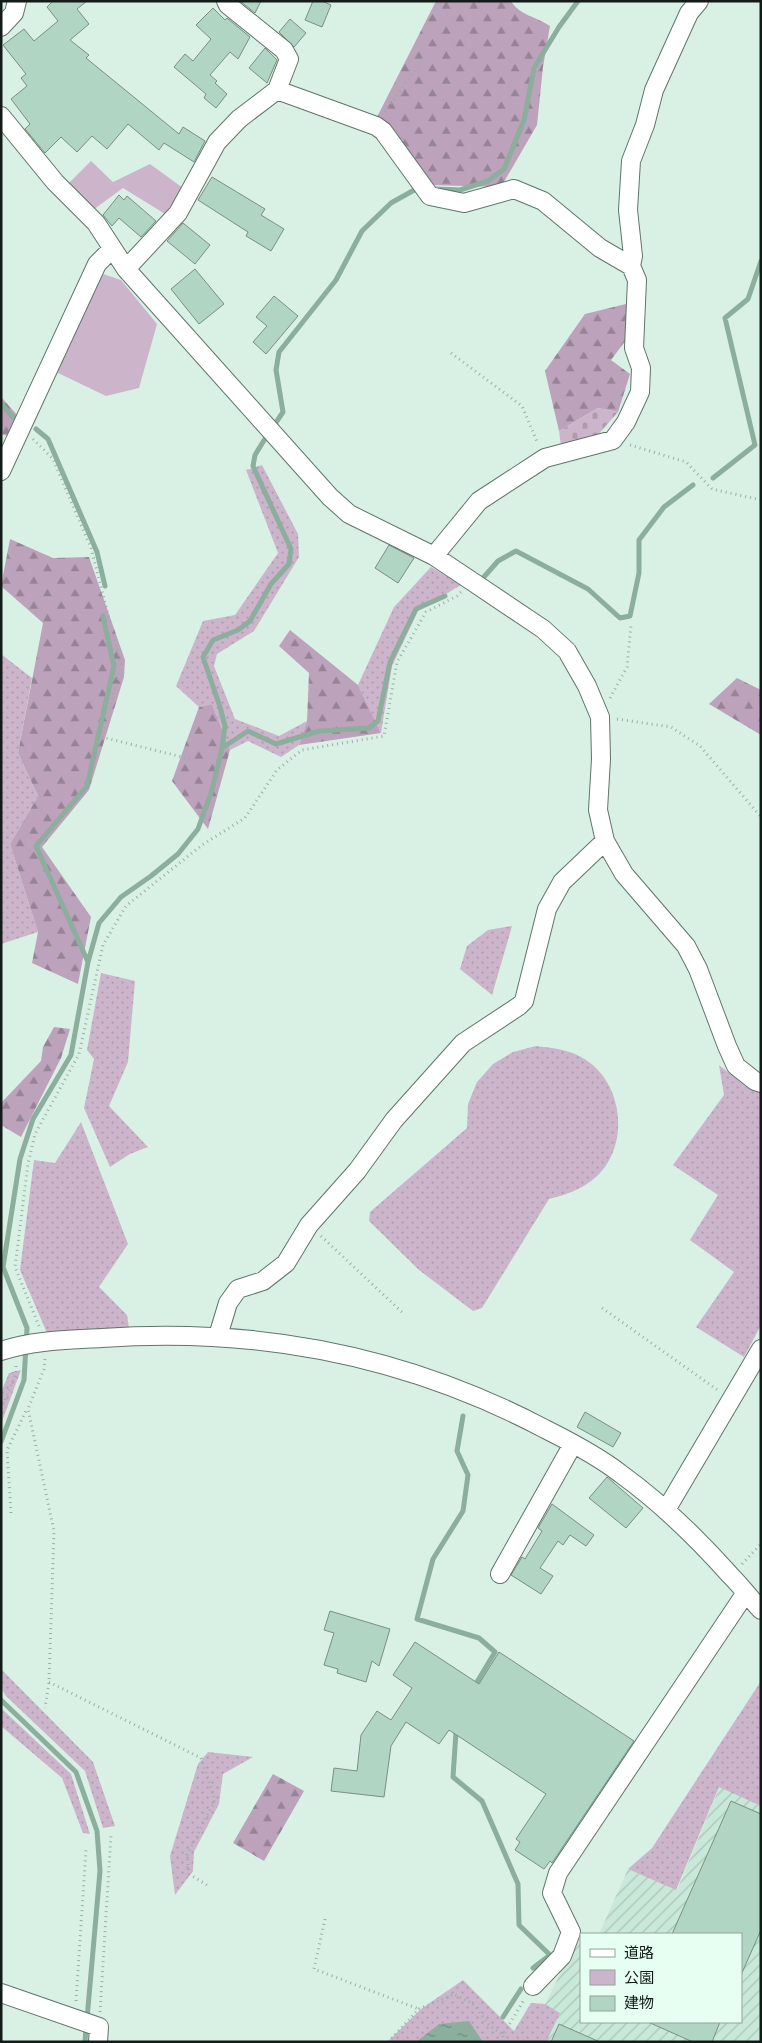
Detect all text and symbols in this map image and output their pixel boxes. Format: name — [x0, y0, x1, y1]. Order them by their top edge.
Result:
legend — [580, 1933, 742, 2023]
text: 道路 — [624, 1944, 654, 1961]
text: 公園 — [624, 1969, 654, 1986]
text: 建物 — [624, 1994, 654, 2011]

